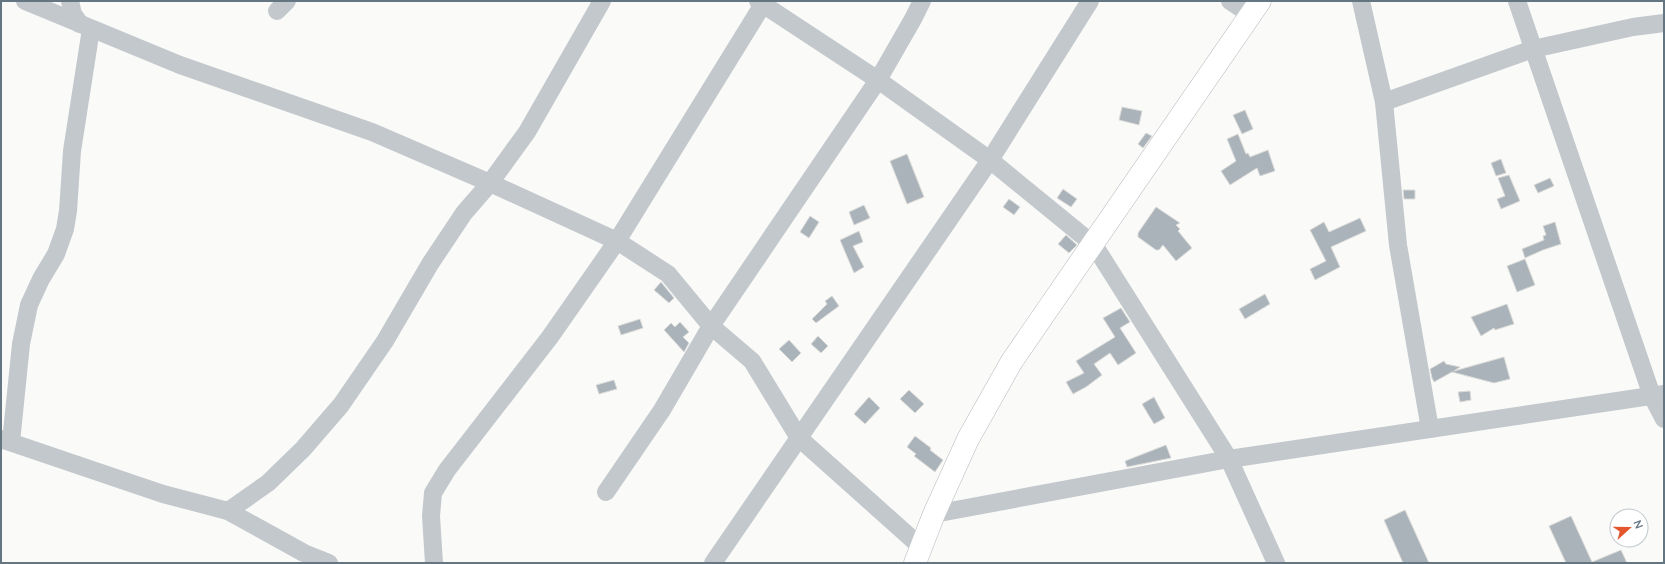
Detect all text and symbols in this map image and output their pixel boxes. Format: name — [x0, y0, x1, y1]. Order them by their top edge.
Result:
north arrow — [1609, 508, 1649, 548]
text: N — [1630, 518, 1646, 531]

